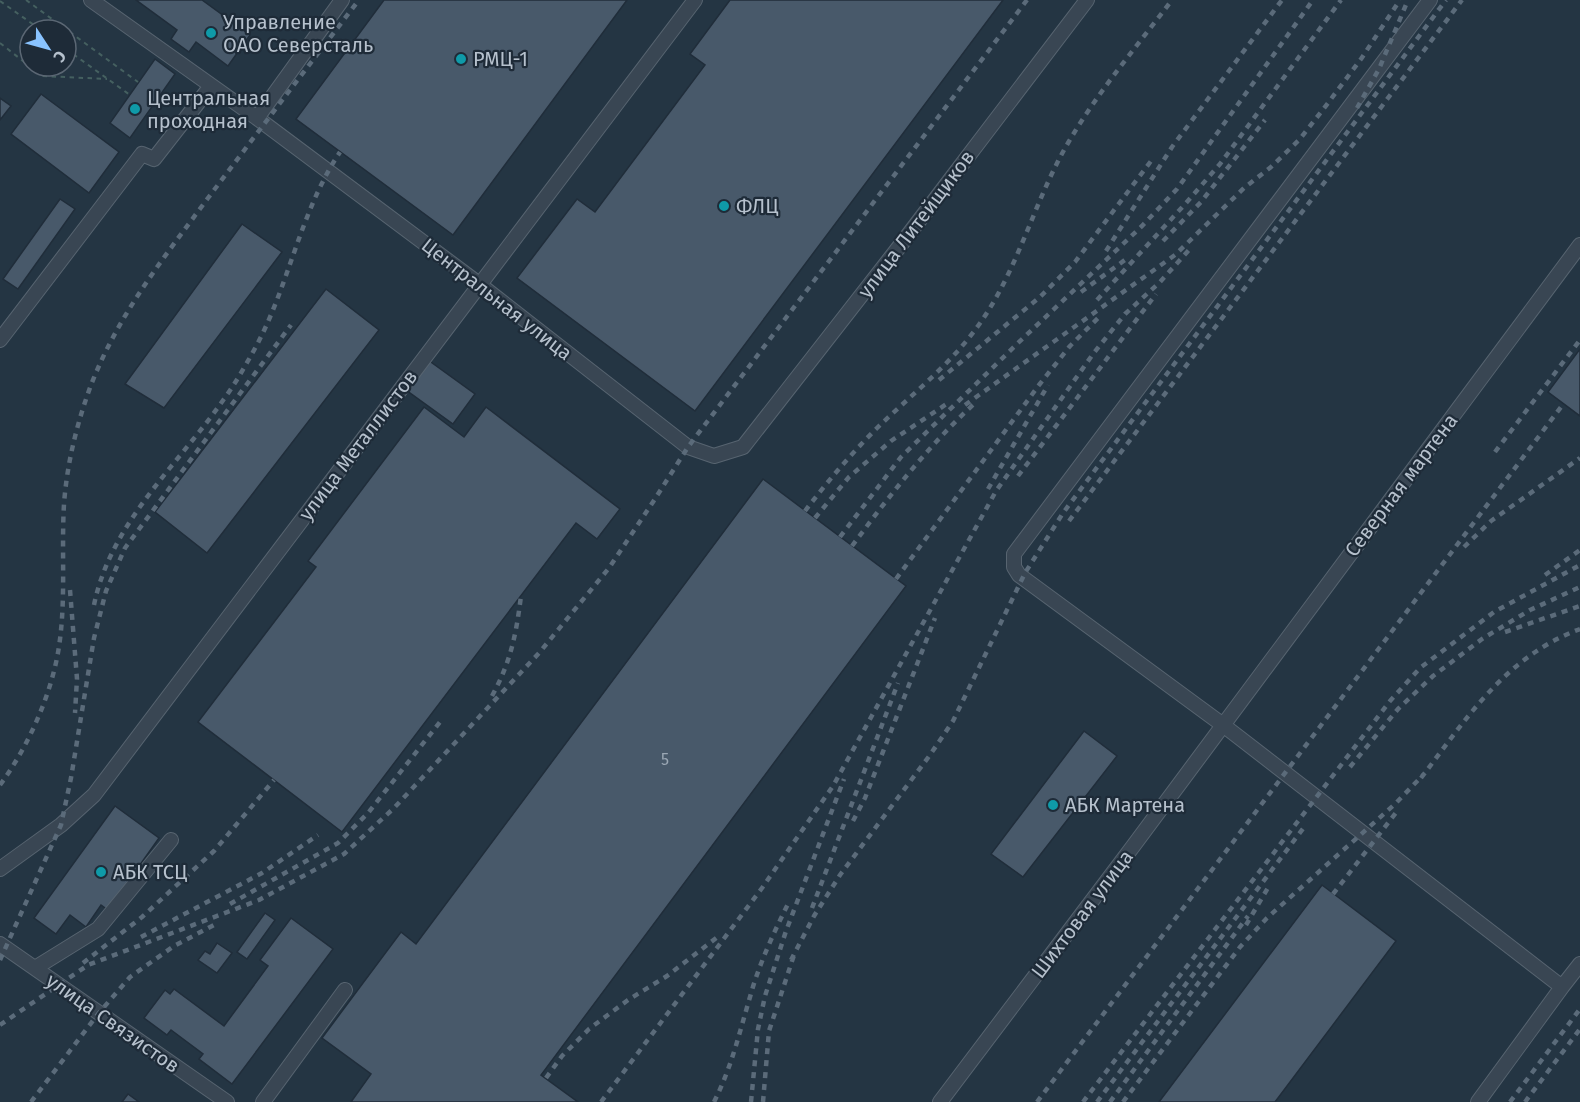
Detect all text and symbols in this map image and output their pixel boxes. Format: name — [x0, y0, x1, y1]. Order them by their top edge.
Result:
place label: Управление OAO Северсталь — [223, 10, 373, 57]
north arrow — [18, 18, 78, 78]
marker: Управление OAO Северсталь — [204, 26, 218, 40]
text: С — [49, 47, 70, 66]
place label: РМЦ-1 — [473, 47, 528, 71]
marker: РМЦ-1 — [454, 52, 468, 66]
place label: Центральная проходная — [147, 86, 270, 133]
marker: Центральная проходная — [128, 102, 142, 116]
street label: улица Литейщиков — [853, 145, 979, 303]
place label: ФЛЦ — [736, 194, 778, 218]
marker: ФЛЦ — [717, 199, 731, 213]
street label: Центральная улица — [417, 233, 577, 365]
street label: улица Металлистов — [294, 365, 422, 525]
street label: Северная мартена — [1339, 409, 1463, 561]
house number: 5 — [661, 750, 669, 769]
place label: АБК Мартена — [1065, 793, 1185, 817]
marker: АБК Мартена — [1046, 798, 1060, 812]
street label: Шихтовая улица — [1026, 845, 1138, 983]
place label: АБК ТСЦ — [113, 860, 187, 884]
marker: АБК ТСЦ — [94, 865, 108, 879]
street label: улица Связистов — [42, 968, 184, 1078]

